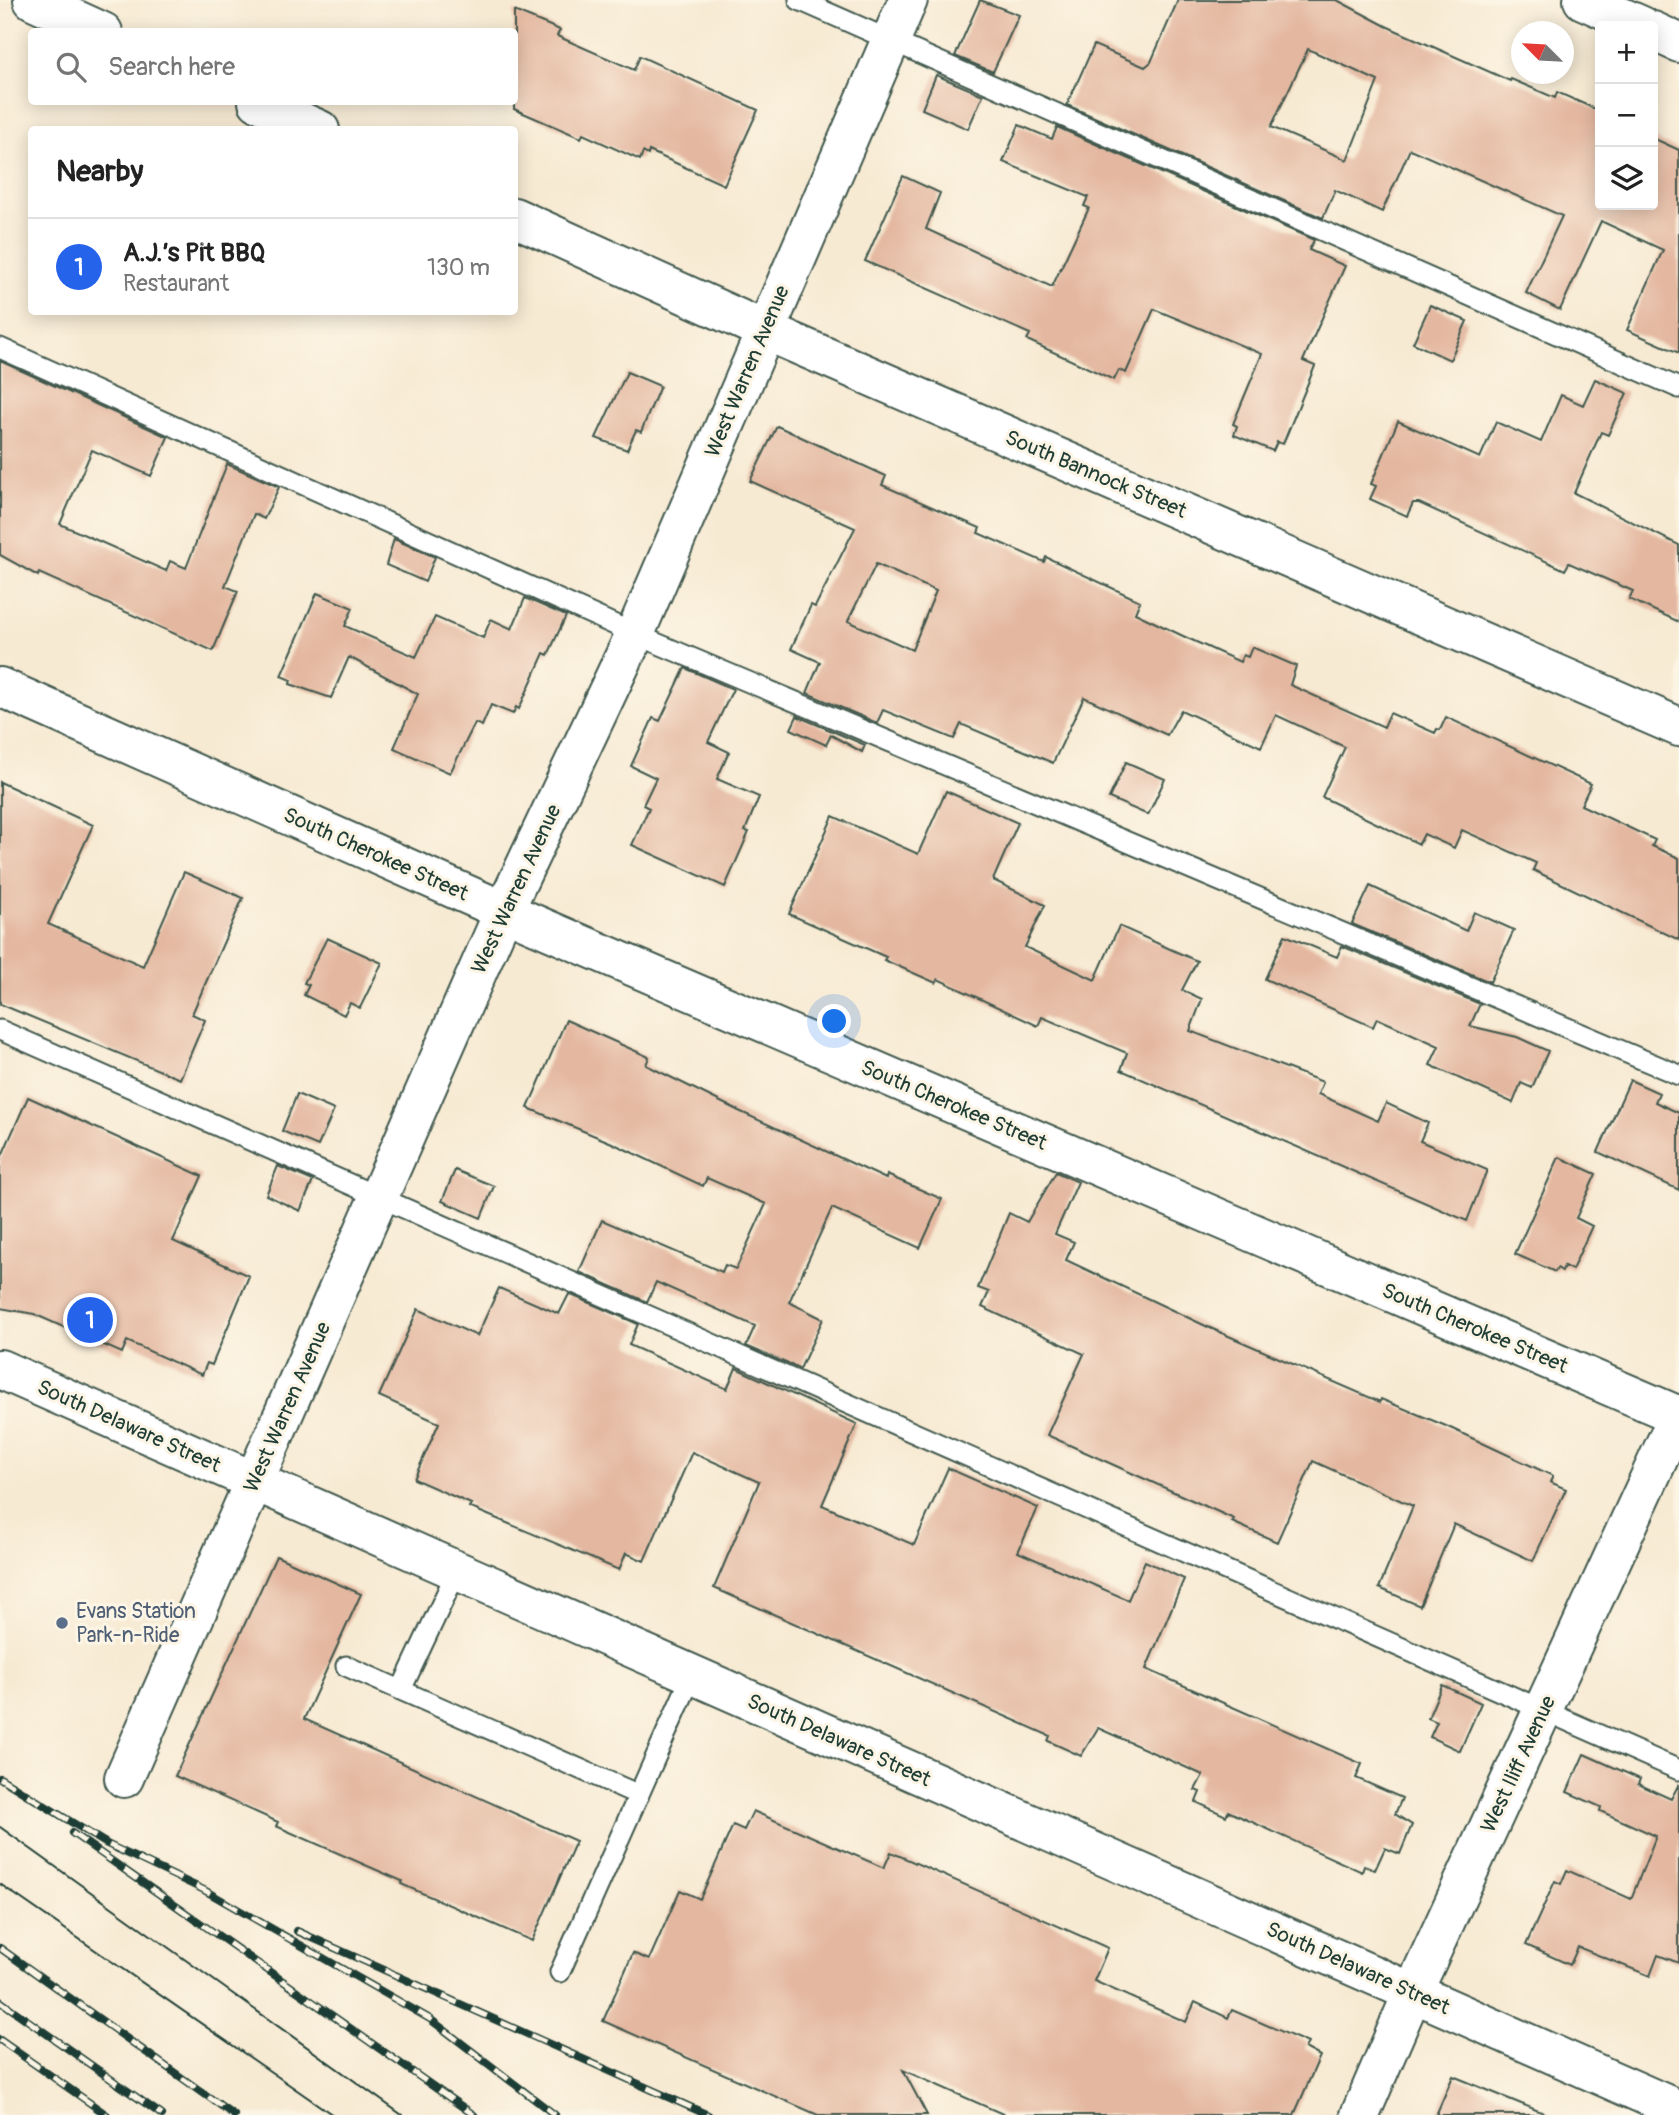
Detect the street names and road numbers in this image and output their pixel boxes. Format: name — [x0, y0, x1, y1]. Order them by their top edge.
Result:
street label: West Warren Avenue — [699, 281, 796, 461]
street label: South Bannock Street — [1001, 424, 1191, 525]
street label: West Warren Avenue — [465, 800, 568, 978]
street label: South Cherokee Street — [279, 802, 473, 908]
street label: South Cherokee Street — [857, 1054, 1051, 1157]
street label: South Cherokee Street — [1378, 1277, 1572, 1380]
street label: West Warren Avenue — [238, 1317, 337, 1497]
street label: South Delaware Street — [33, 1374, 225, 1479]
street label: South Delaware Street — [743, 1688, 935, 1793]
street label: West Iliff Avenue — [1475, 1691, 1562, 1837]
street label: South Delaware Street — [1262, 1916, 1454, 2021]

